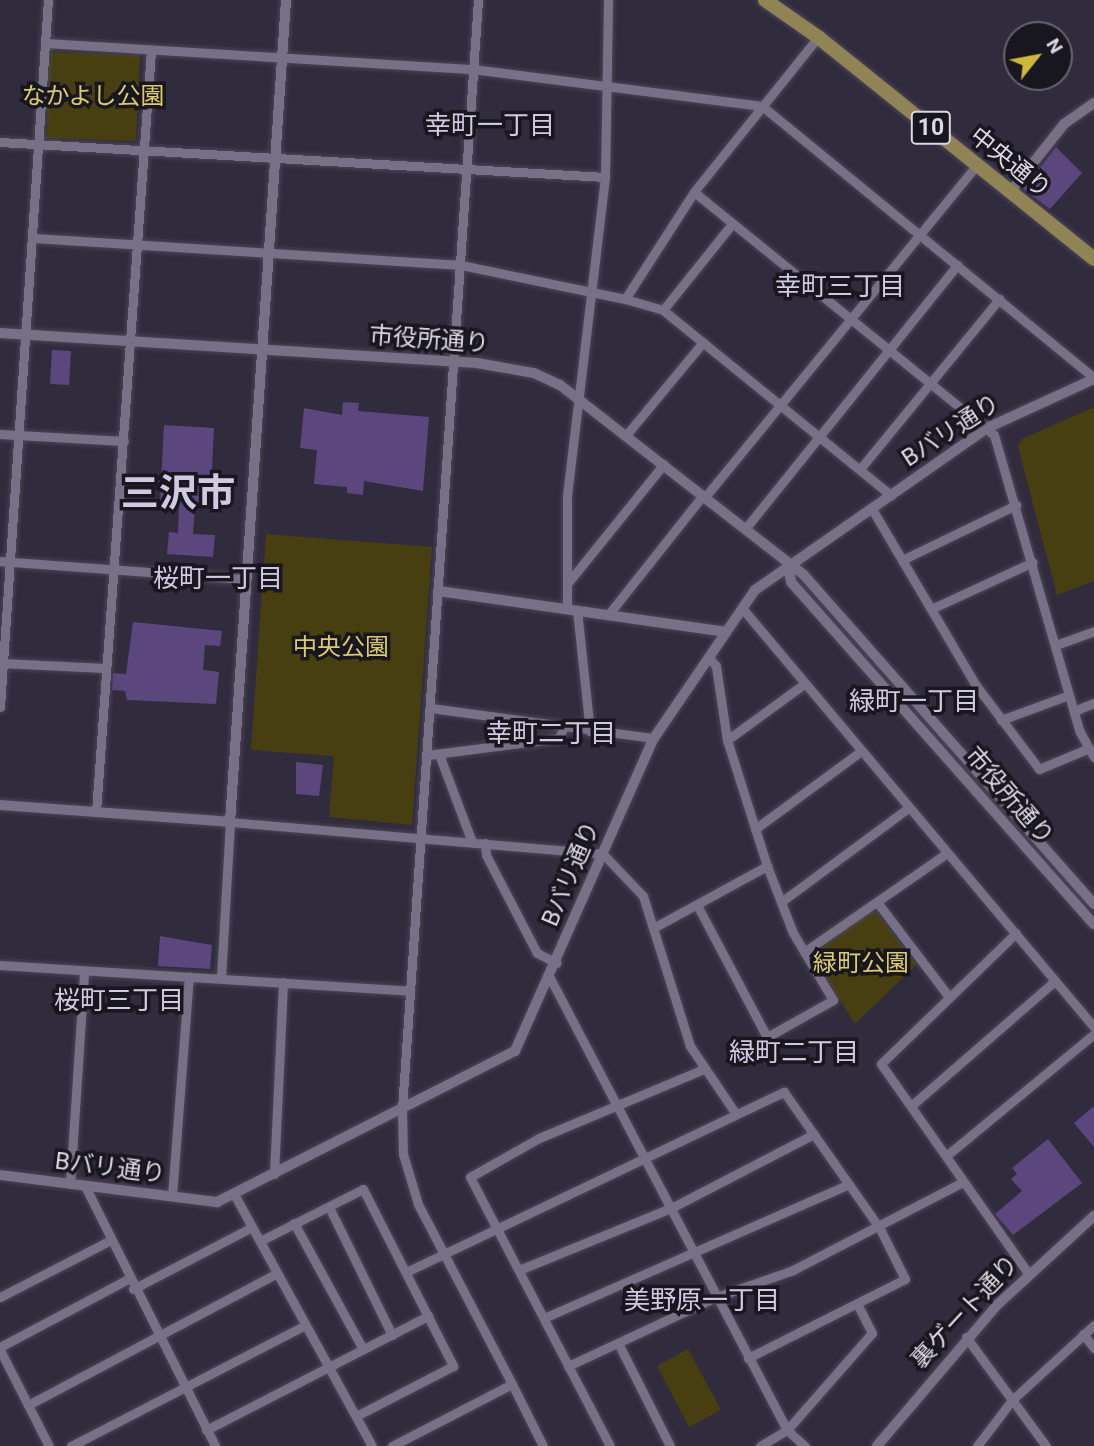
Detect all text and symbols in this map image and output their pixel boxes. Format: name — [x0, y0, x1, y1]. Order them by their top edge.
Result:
north arrow — [1003, 21, 1073, 91]
text: N — [1041, 34, 1068, 58]
park label: なかよし公園 — [21, 83, 165, 111]
road number: 10 — [910, 108, 952, 148]
district label: 幸町一丁目 — [425, 110, 555, 142]
street label: 中央通り — [964, 122, 1056, 204]
district label: 幸町三丁目 — [775, 271, 905, 303]
street label: 市役所通り — [368, 321, 490, 359]
street label: Bバリ通り — [897, 389, 1005, 473]
district label: 三沢市 — [121, 471, 235, 517]
district label: 桜町一丁目 — [153, 563, 283, 595]
park label: 中央公園 — [293, 634, 389, 662]
district label: 緑町一丁目 — [849, 686, 979, 718]
district label: 幸町二丁目 — [486, 718, 616, 750]
street label: 市役所通り — [959, 741, 1059, 851]
street label: Bバリ通り — [536, 817, 606, 931]
park label: 緑町公園 — [813, 950, 909, 978]
district label: 桜町三丁目 — [54, 985, 184, 1017]
district label: 緑町二丁目 — [729, 1037, 859, 1069]
street label: Bバリ通り — [53, 1147, 167, 1189]
street label: 裏ゲート通り — [905, 1250, 1025, 1374]
district label: 美野原一丁目 — [624, 1285, 780, 1317]

